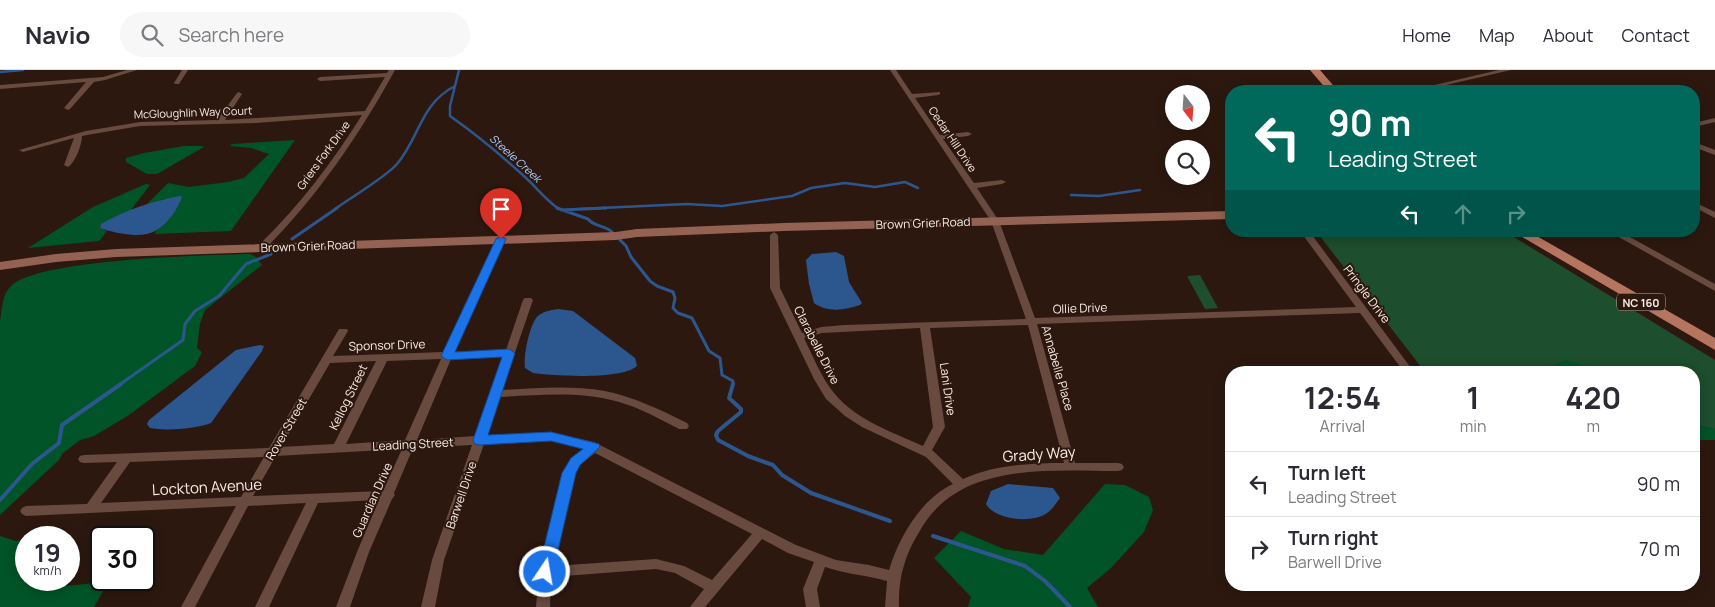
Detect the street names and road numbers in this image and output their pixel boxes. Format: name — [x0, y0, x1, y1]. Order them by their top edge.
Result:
street label: McGloughlin Way Court — [134, 102, 252, 122]
street label: Cedar Hill Drive — [925, 103, 981, 175]
street label: Griers Fork Drive — [293, 117, 353, 192]
street label: Brown Grier Road — [875, 213, 971, 233]
street label: Brown Grier Road — [260, 236, 356, 256]
street label: Pringle Drive — [1339, 261, 1395, 327]
road number: NC 160 — [1617, 293, 1665, 310]
street label: Ollie Drive — [1052, 299, 1108, 317]
street label: Clarabelle Drive — [790, 303, 844, 387]
street label: Annabelle Place — [1038, 323, 1078, 413]
street label: Sponsor Drive — [348, 335, 426, 355]
street label: Kellog Street — [325, 361, 371, 433]
street label: Lani Drive — [936, 361, 960, 417]
street label: Rover Street — [261, 395, 311, 463]
street label: Leading Street — [372, 433, 454, 455]
street label: Grady Way — [1002, 441, 1076, 467]
street label: Barwell Drive — [442, 459, 480, 531]
street label: Guardian Drive — [348, 460, 396, 540]
street label: Lockton Avenue — [151, 474, 263, 500]

